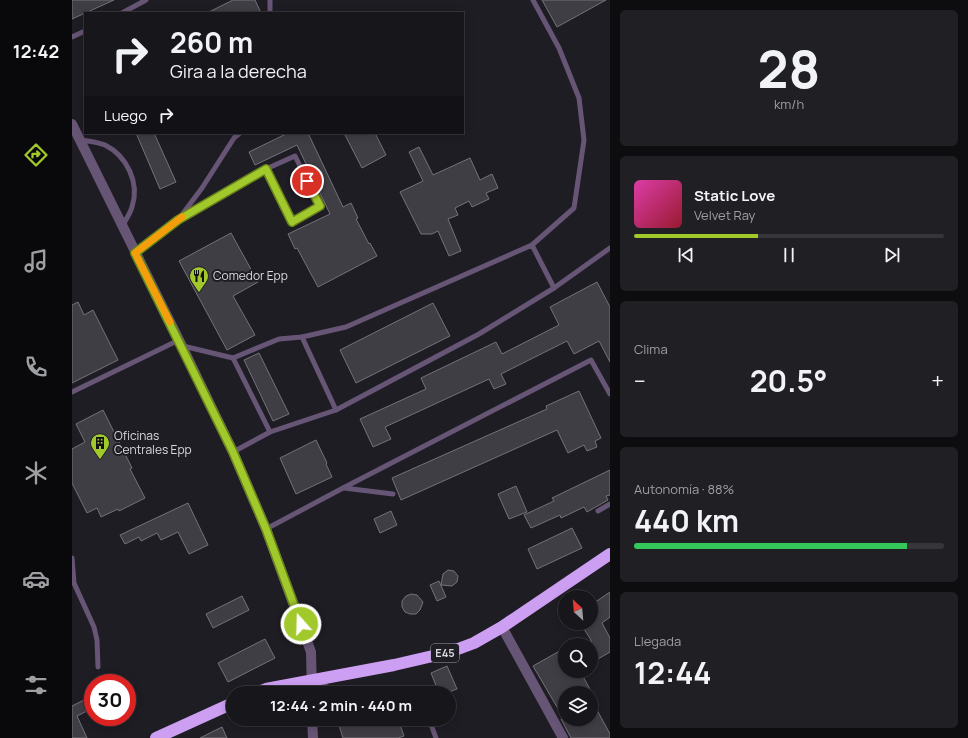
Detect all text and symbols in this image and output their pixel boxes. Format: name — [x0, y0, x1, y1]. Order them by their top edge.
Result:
text: 260 m — [170, 23, 253, 61]
icon: right — [104, 28, 156, 80]
text: 28 — [758, 33, 820, 104]
text: 12:42 — [13, 39, 59, 63]
text: Gira a la derecha — [170, 59, 307, 83]
text: km/h — [774, 95, 804, 113]
icon: right — [155, 104, 177, 126]
text: Luego — [104, 105, 147, 126]
icon: directions — [22, 141, 50, 169]
pin — [290, 164, 324, 198]
icon: arrive — [296, 170, 318, 192]
text: Static Love — [694, 185, 775, 206]
text: Velvet Ray — [694, 206, 755, 224]
icon: previous — [675, 244, 697, 266]
icon: pause — [778, 244, 800, 266]
icon: next — [881, 244, 903, 266]
icon: music — [22, 247, 50, 275]
restaurant icon: Comedor Epp — [188, 265, 210, 293]
place label: Comedor Epp — [213, 267, 288, 284]
text: Clima — [634, 340, 668, 358]
icon: phone — [22, 353, 50, 381]
text: 20.5° — [750, 360, 828, 401]
text: − — [634, 366, 646, 396]
text: + — [931, 366, 944, 396]
place label: Oficinas Centrales Epp — [114, 427, 192, 458]
building icon: Oficinas Centrales Epp — [89, 432, 111, 460]
icon: climate — [22, 459, 50, 487]
text: Autonomía · 88% — [634, 480, 734, 498]
text: 440 km — [634, 500, 739, 541]
icon: car — [22, 565, 50, 593]
north arrow — [558, 590, 598, 630]
map controls — [558, 590, 598, 726]
position arrow — [280, 603, 322, 645]
text: Llegada — [634, 632, 681, 650]
button: search — [558, 638, 598, 678]
road number: E45 — [431, 644, 459, 662]
text: 12:44 — [634, 652, 711, 693]
icon: filters — [22, 671, 50, 699]
speed limit sign: 30 — [84, 674, 136, 726]
button: layers — [558, 686, 598, 726]
text: 12:44 · 2 min · 440 m — [270, 695, 412, 716]

